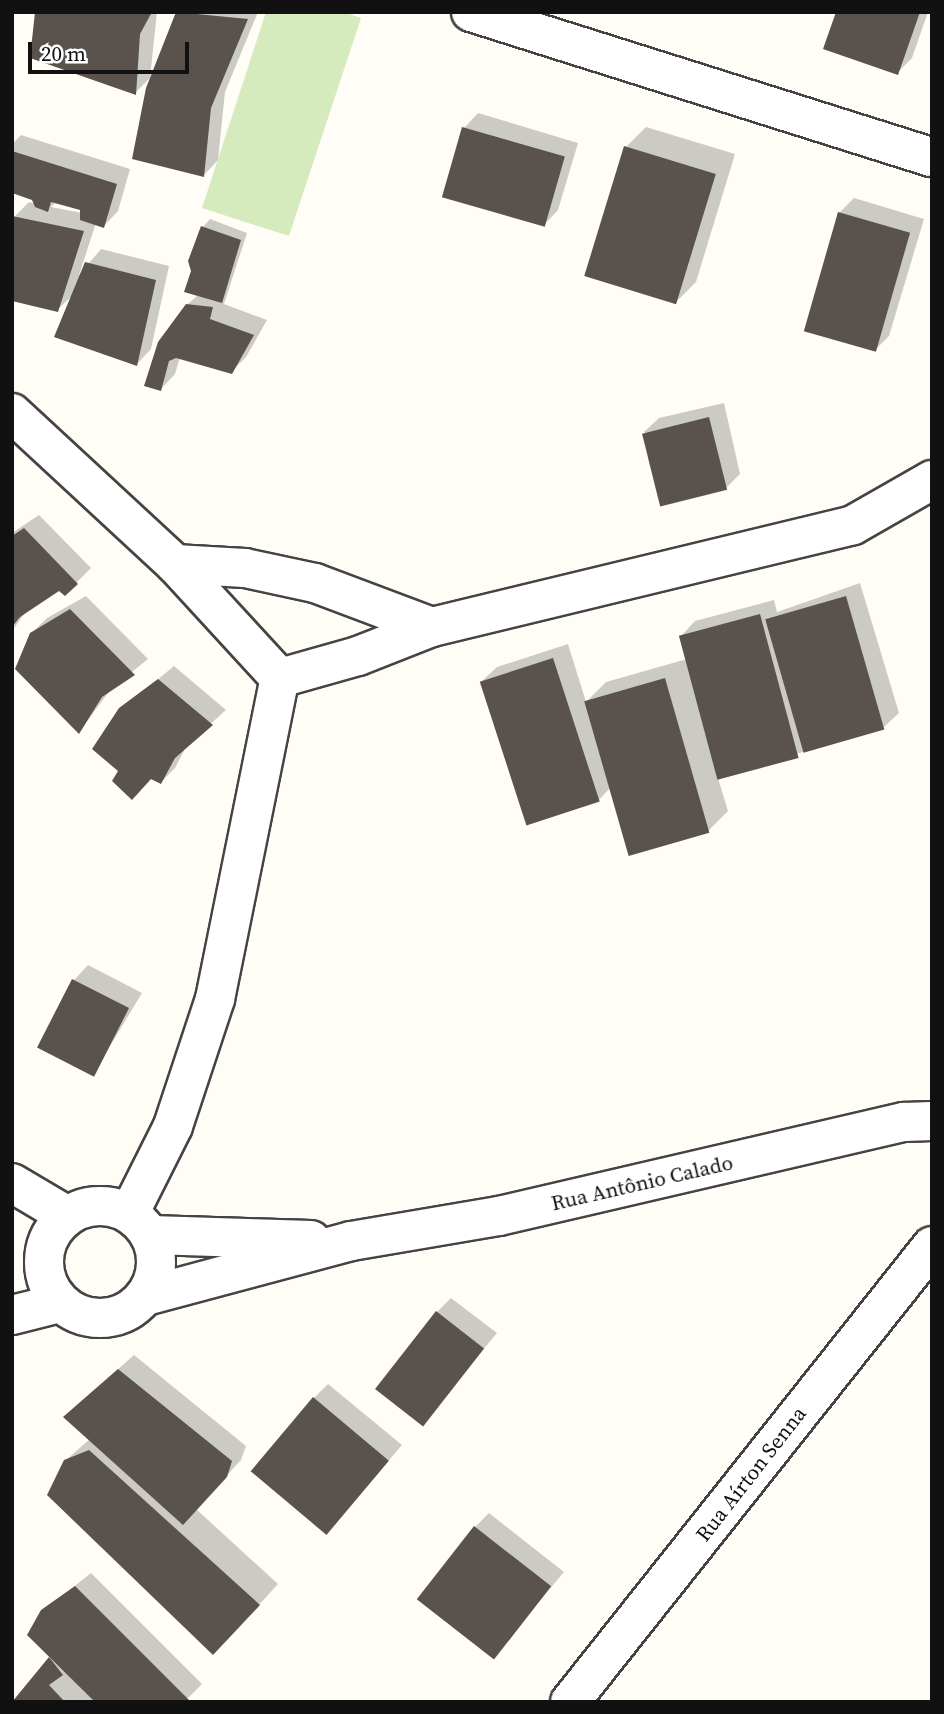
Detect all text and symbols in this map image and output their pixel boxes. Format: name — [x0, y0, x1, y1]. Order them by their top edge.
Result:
scale bar — [32, 28, 192, 72]
text: 20 m — [41, 39, 86, 68]
street label: Rua Antônio Calado — [549, 1150, 735, 1216]
street label: Rua Aírton Senna — [690, 1401, 812, 1547]

